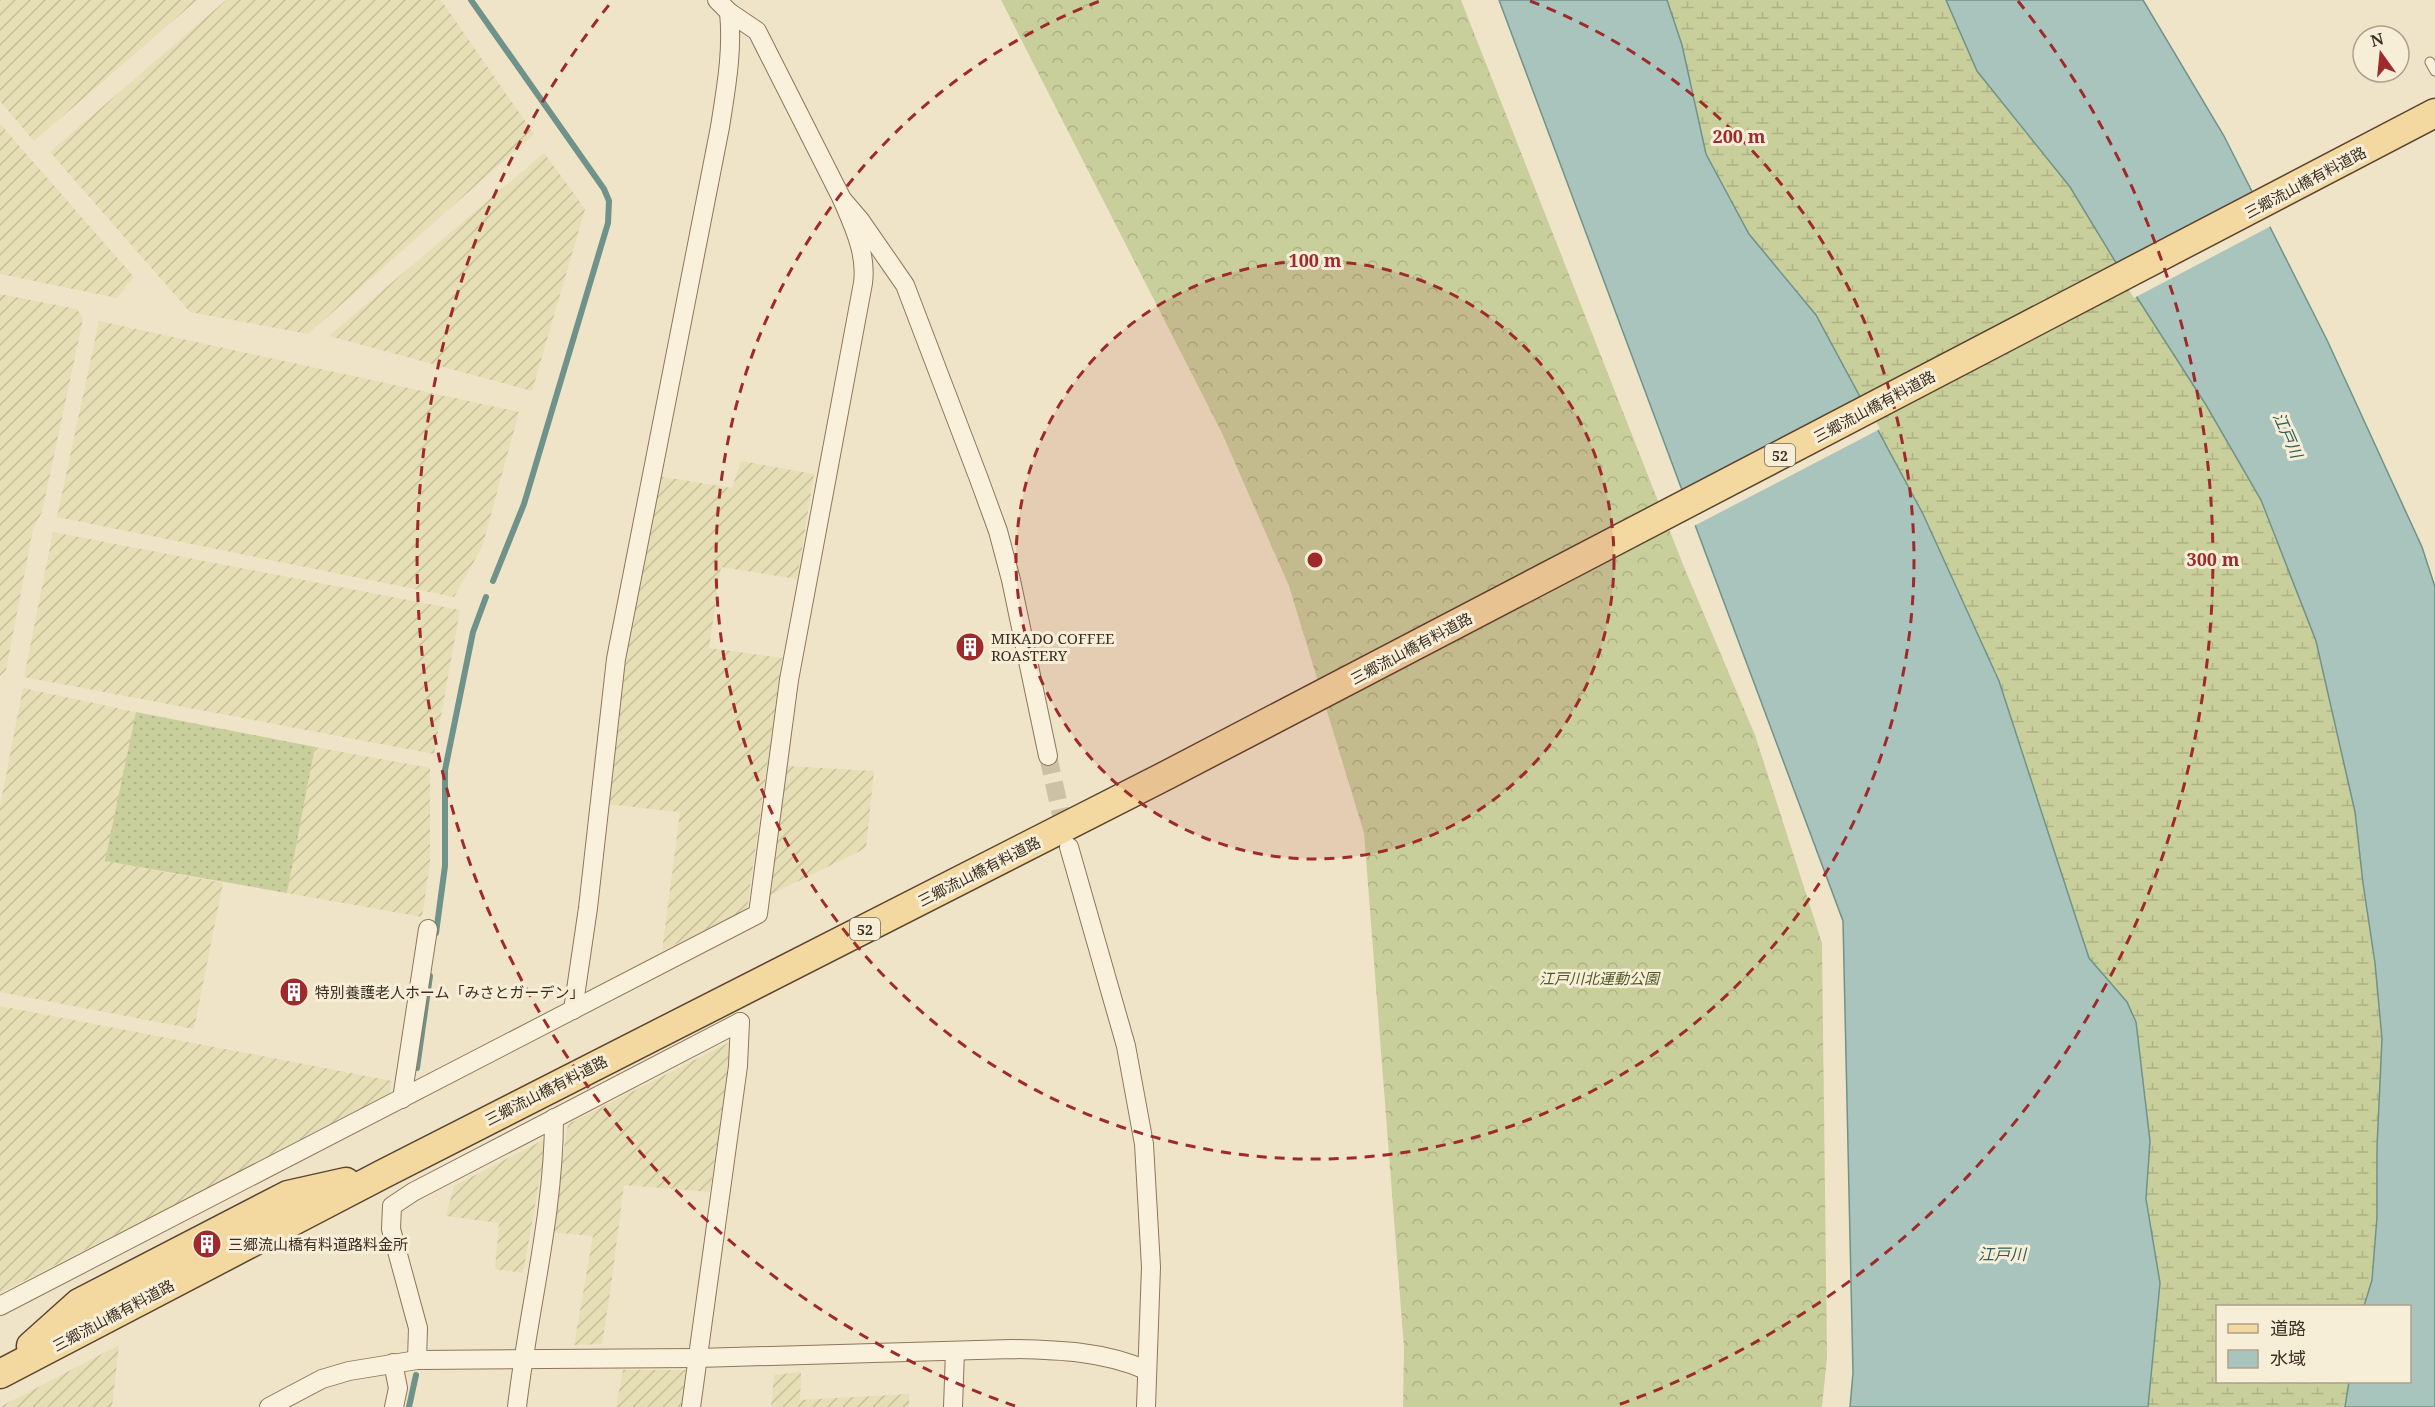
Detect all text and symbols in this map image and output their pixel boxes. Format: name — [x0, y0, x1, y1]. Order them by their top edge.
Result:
north arrow — [2351, 24, 2411, 84]
text: N — [2368, 27, 2386, 52]
text: 200 m — [1713, 124, 1766, 148]
street label: 三郷流山橋有料道路 — [2241, 141, 2369, 223]
text: 100 m — [1289, 248, 1342, 272]
street label: 三郷流山橋有料道路 — [1810, 365, 1938, 447]
water label: 江戸川 — [2268, 409, 2309, 463]
road number: 52 — [1765, 444, 1795, 466]
text: 300 m — [2187, 547, 2240, 571]
centre of rings — [1305, 550, 1325, 570]
street label: 三郷流山橋有料道路 — [1347, 607, 1475, 689]
place label: MIKADO COFFEE ROASTERY — [991, 628, 1114, 665]
building icon: MIKADO COFFEE ROASTERY — [954, 631, 986, 663]
street label: 三郷流山橋有料道路 — [914, 831, 1044, 911]
road number: 52 — [850, 918, 880, 940]
park label: 江戸川北運動公園 — [1539, 968, 1661, 988]
building icon: 特別養護老人ホーム「みさとガーデン」 — [278, 976, 310, 1008]
place label: 特別養護老人ホーム「みさとガーデン」 — [315, 982, 585, 1002]
street label: 三郷流山橋有料道路 — [481, 1050, 611, 1130]
building icon: 三郷流山橋有料道路料金所 — [191, 1228, 223, 1260]
place label: 三郷流山橋有料道路料金所 — [228, 1234, 408, 1254]
water label: 江戸川 — [1978, 1243, 2028, 1265]
street label: 三郷流山橋有料道路 — [49, 1274, 177, 1356]
legend — [2216, 1305, 2411, 1383]
text: 道路 — [2270, 1316, 2306, 1340]
text: 水域 — [2270, 1346, 2306, 1370]

